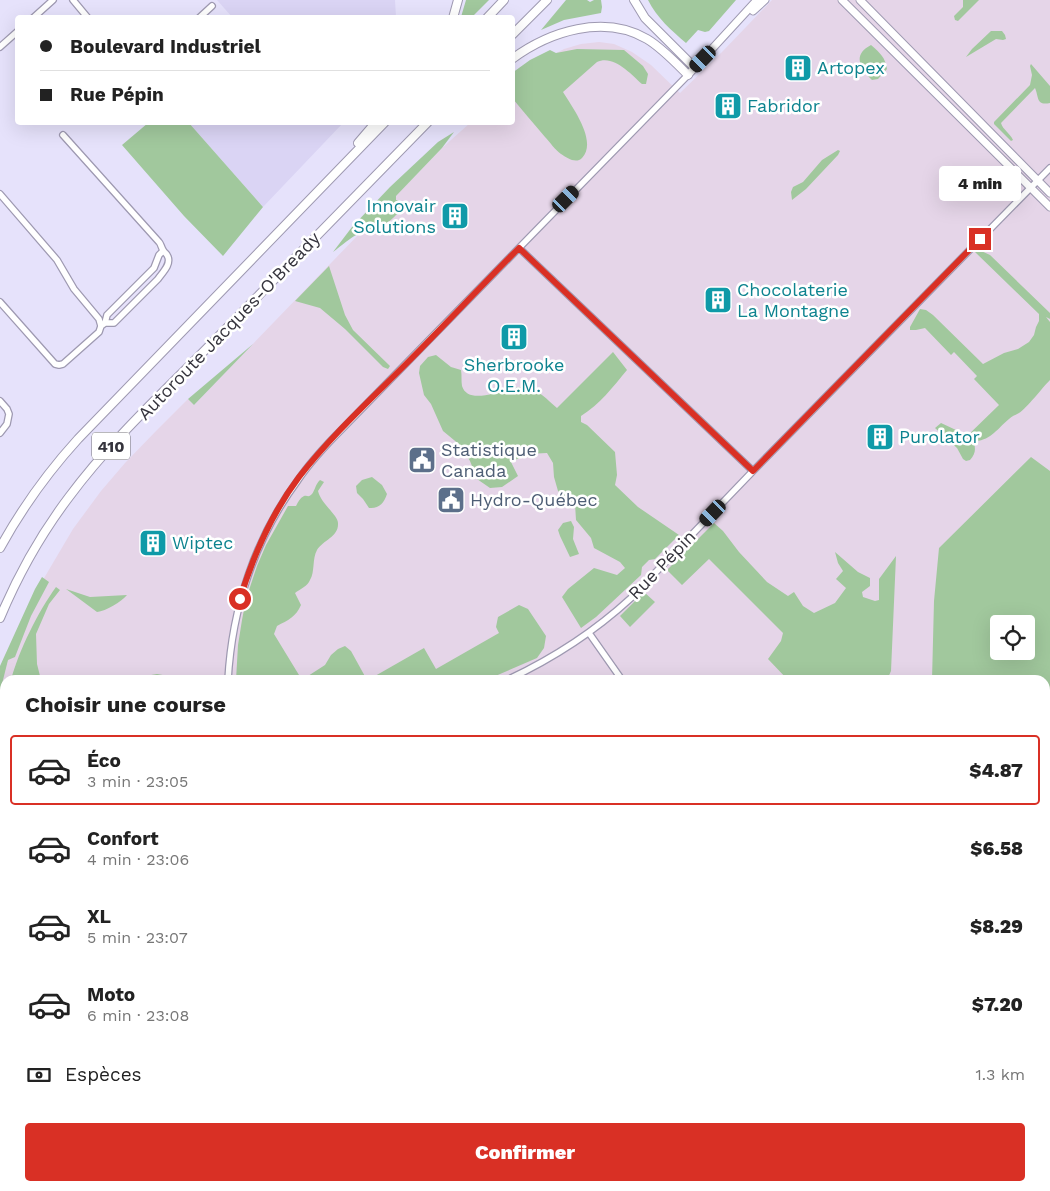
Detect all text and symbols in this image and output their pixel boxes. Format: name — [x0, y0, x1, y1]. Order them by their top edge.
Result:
text: Boulevard Industriel — [70, 35, 261, 58]
car — [687, 43, 718, 75]
building icon: Artopex — [783, 53, 813, 83]
place label: Artopex — [817, 57, 885, 78]
text: Rue Pépin — [70, 83, 164, 106]
building icon: Fabridor — [713, 91, 743, 121]
place label: Fabridor — [747, 95, 820, 116]
callout: 4 min — [939, 166, 1021, 202]
text: 4 min — [958, 174, 1002, 193]
car — [550, 183, 581, 215]
place label: Innovair Solutions — [353, 195, 436, 237]
building icon: Innovair Solutions — [440, 201, 470, 231]
street label: Autoroute Jacques-O'Bready — [133, 227, 325, 424]
route end — [969, 228, 991, 250]
place label: Chocolaterie La Montagne — [737, 279, 850, 321]
building icon: Chocolaterie La Montagne — [703, 285, 733, 315]
building icon: Sherbrooke O.E.M. — [499, 322, 529, 352]
place label: Sherbrooke O.E.M. — [464, 354, 564, 396]
building icon: Purolator — [865, 422, 895, 452]
place label: Purolator — [899, 426, 980, 447]
road number: 410 — [92, 432, 130, 460]
place label: Statistique Canada — [441, 439, 537, 481]
public building icon: Statistique Canada — [407, 445, 437, 475]
public building icon: Hydro-Québec — [436, 485, 466, 515]
place label: Hydro-Québec — [470, 489, 598, 510]
car — [697, 497, 728, 529]
street label: Rue Pépin — [624, 526, 700, 604]
building icon: Wiptec — [138, 528, 168, 558]
place label: Wiptec — [172, 532, 233, 553]
route start — [229, 588, 251, 610]
map controls — [990, 615, 1035, 660]
button: locate — [990, 615, 1035, 660]
text: Choisir une course — [25, 692, 226, 717]
icon: car — [27, 748, 72, 793]
text: Éco — [87, 749, 121, 772]
text: $4.87 — [969, 759, 1023, 782]
text: 3 min · 23:05 — [87, 772, 188, 791]
icon: car — [27, 826, 72, 871]
text: Confort — [87, 827, 158, 850]
text: $6.58 — [970, 837, 1023, 860]
text: 4 min · 23:06 — [87, 850, 189, 869]
icon: car — [27, 904, 72, 949]
text: XL — [87, 905, 111, 928]
text: $8.29 — [970, 915, 1023, 938]
text: 5 min · 23:07 — [87, 928, 188, 947]
icon: car — [27, 982, 72, 1027]
text: Moto — [87, 983, 135, 1006]
text: $7.20 — [972, 993, 1023, 1016]
text: 6 min · 23:08 — [87, 1006, 189, 1025]
icon: cash — [25, 1061, 53, 1089]
text: Espèces — [65, 1063, 142, 1086]
text: 1.3 km — [975, 1065, 1025, 1084]
button: Confirmer — [25, 1123, 1025, 1181]

